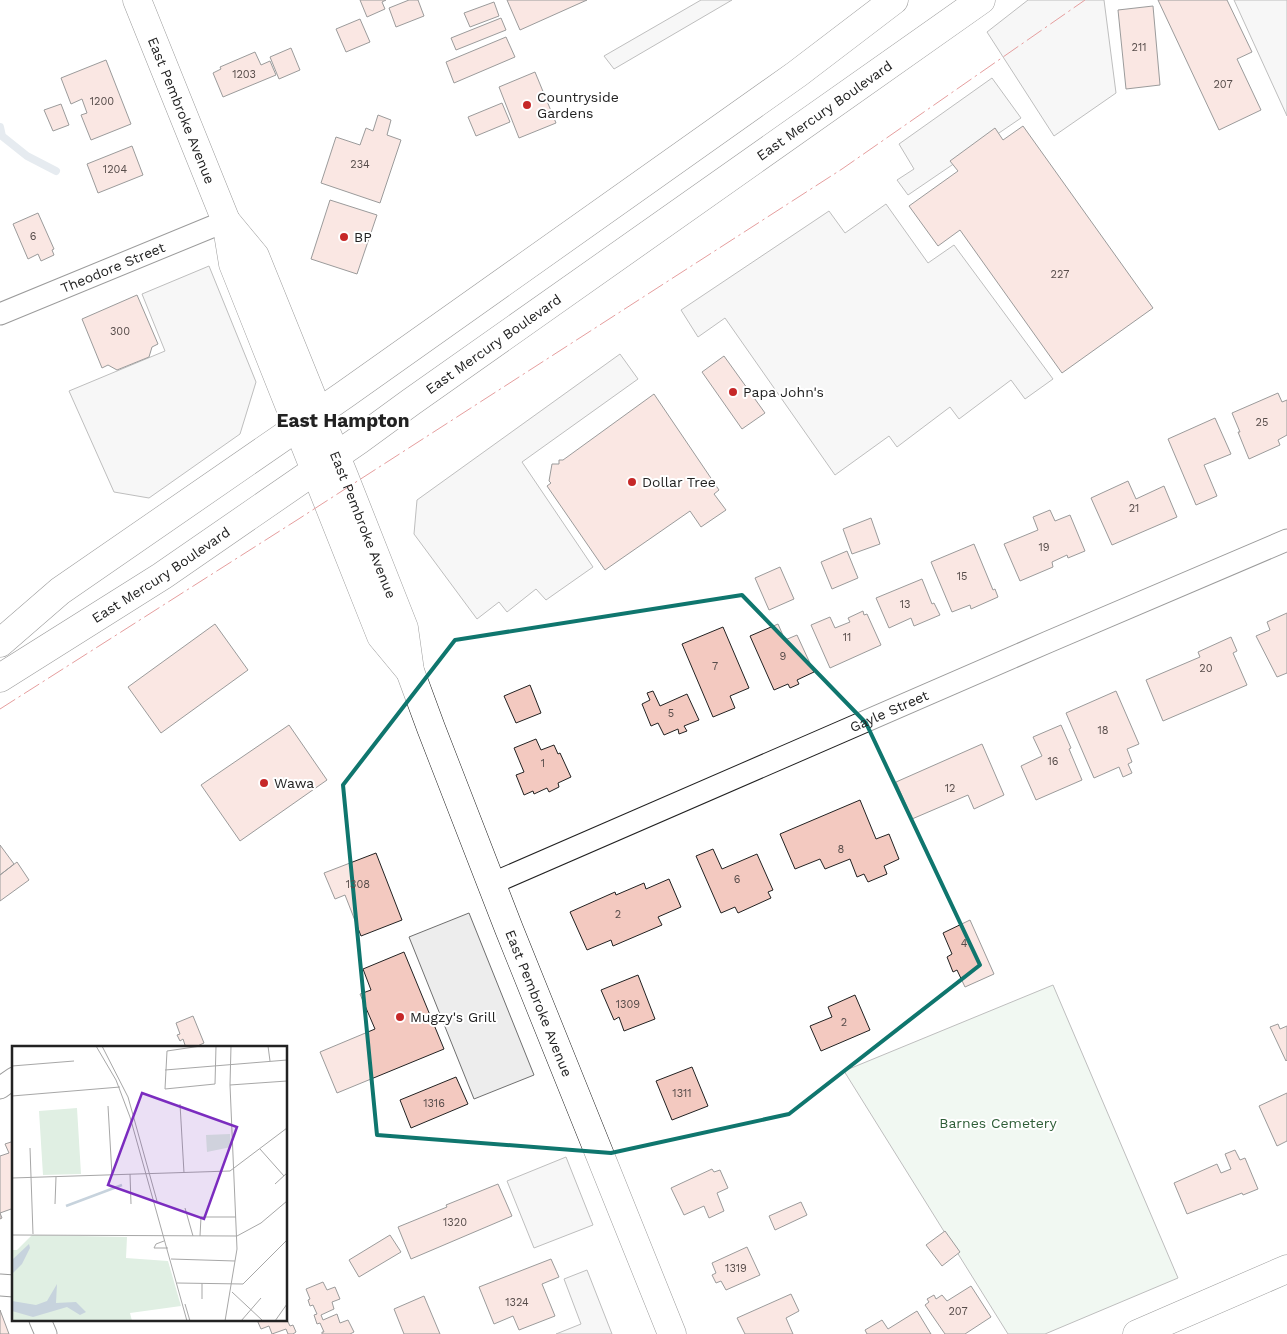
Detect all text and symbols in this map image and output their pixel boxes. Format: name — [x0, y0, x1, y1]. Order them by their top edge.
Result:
street label: East Pembroke Avenue — [145, 35, 218, 186]
house number: 211 — [1132, 41, 1147, 54]
street label: East Mercury Boulevard — [754, 57, 895, 164]
house number: 1203 — [232, 68, 256, 81]
house number: 207 — [1213, 78, 1233, 91]
place label: Countryside Gardens — [537, 89, 619, 121]
house number: 1200 — [90, 95, 114, 108]
marker: Countryside Gardens — [521, 99, 533, 111]
house number: 234 — [350, 158, 370, 171]
house number: 1204 — [103, 163, 127, 176]
place label: BP — [354, 229, 372, 245]
house number: 6 — [30, 230, 37, 243]
marker: BP — [338, 231, 350, 243]
street label: Theodore Street — [58, 239, 167, 296]
house number: 227 — [1051, 268, 1069, 281]
street label: East Mercury Boulevard — [423, 291, 564, 397]
house number: 300 — [110, 325, 130, 338]
place label: Papa John's — [743, 384, 824, 400]
marker: Papa John's — [727, 386, 739, 398]
district label: East Hampton — [276, 409, 410, 432]
house number: 25 — [1256, 416, 1268, 429]
street label: East Pembroke Avenue — [327, 449, 399, 601]
place label: Dollar Tree — [642, 474, 716, 490]
marker: Dollar Tree — [626, 476, 638, 488]
house number: 21 — [1129, 502, 1139, 515]
street label: East Mercury Boulevard — [89, 524, 233, 626]
house number: 19 — [1038, 541, 1050, 554]
house number: 15 — [957, 570, 967, 583]
house number: 13 — [900, 598, 910, 611]
house number: 11 — [843, 631, 851, 644]
house number: 9 — [780, 650, 787, 663]
house number: 7 — [712, 660, 718, 673]
house number: 20 — [1199, 662, 1213, 675]
street label: Gayle Street — [847, 687, 931, 735]
house number: 5 — [668, 707, 674, 720]
house number: 18 — [1097, 724, 1109, 737]
house number: 16 — [1048, 755, 1059, 768]
house number: 1 — [541, 757, 545, 770]
place label: Wawa — [274, 775, 314, 791]
marker: Wawa — [258, 777, 270, 789]
house number: 12 — [945, 782, 955, 795]
house number: 8 — [838, 843, 845, 856]
house number: 6 — [734, 873, 741, 886]
house number: 1308 — [346, 878, 370, 891]
house number: 2 — [615, 908, 621, 921]
street label: East Pembroke Avenue — [502, 927, 576, 1079]
house number: 4 — [961, 937, 968, 950]
house number: 1309 — [616, 998, 640, 1011]
place label: Mugzy's Grill — [410, 1009, 497, 1025]
marker: Mugzy's Grill — [394, 1011, 406, 1023]
house number: 2 — [841, 1016, 847, 1029]
inset map — [12, 1046, 288, 1322]
house number: 1311 — [672, 1087, 692, 1100]
house number: 1316 — [423, 1097, 445, 1110]
park label: Barnes Cemetery — [939, 1115, 1057, 1131]
house number: 1320 — [443, 1216, 467, 1229]
house number: 1319 — [725, 1262, 747, 1275]
house number: 1324 — [505, 1296, 529, 1309]
house number: 207 — [948, 1305, 968, 1318]

